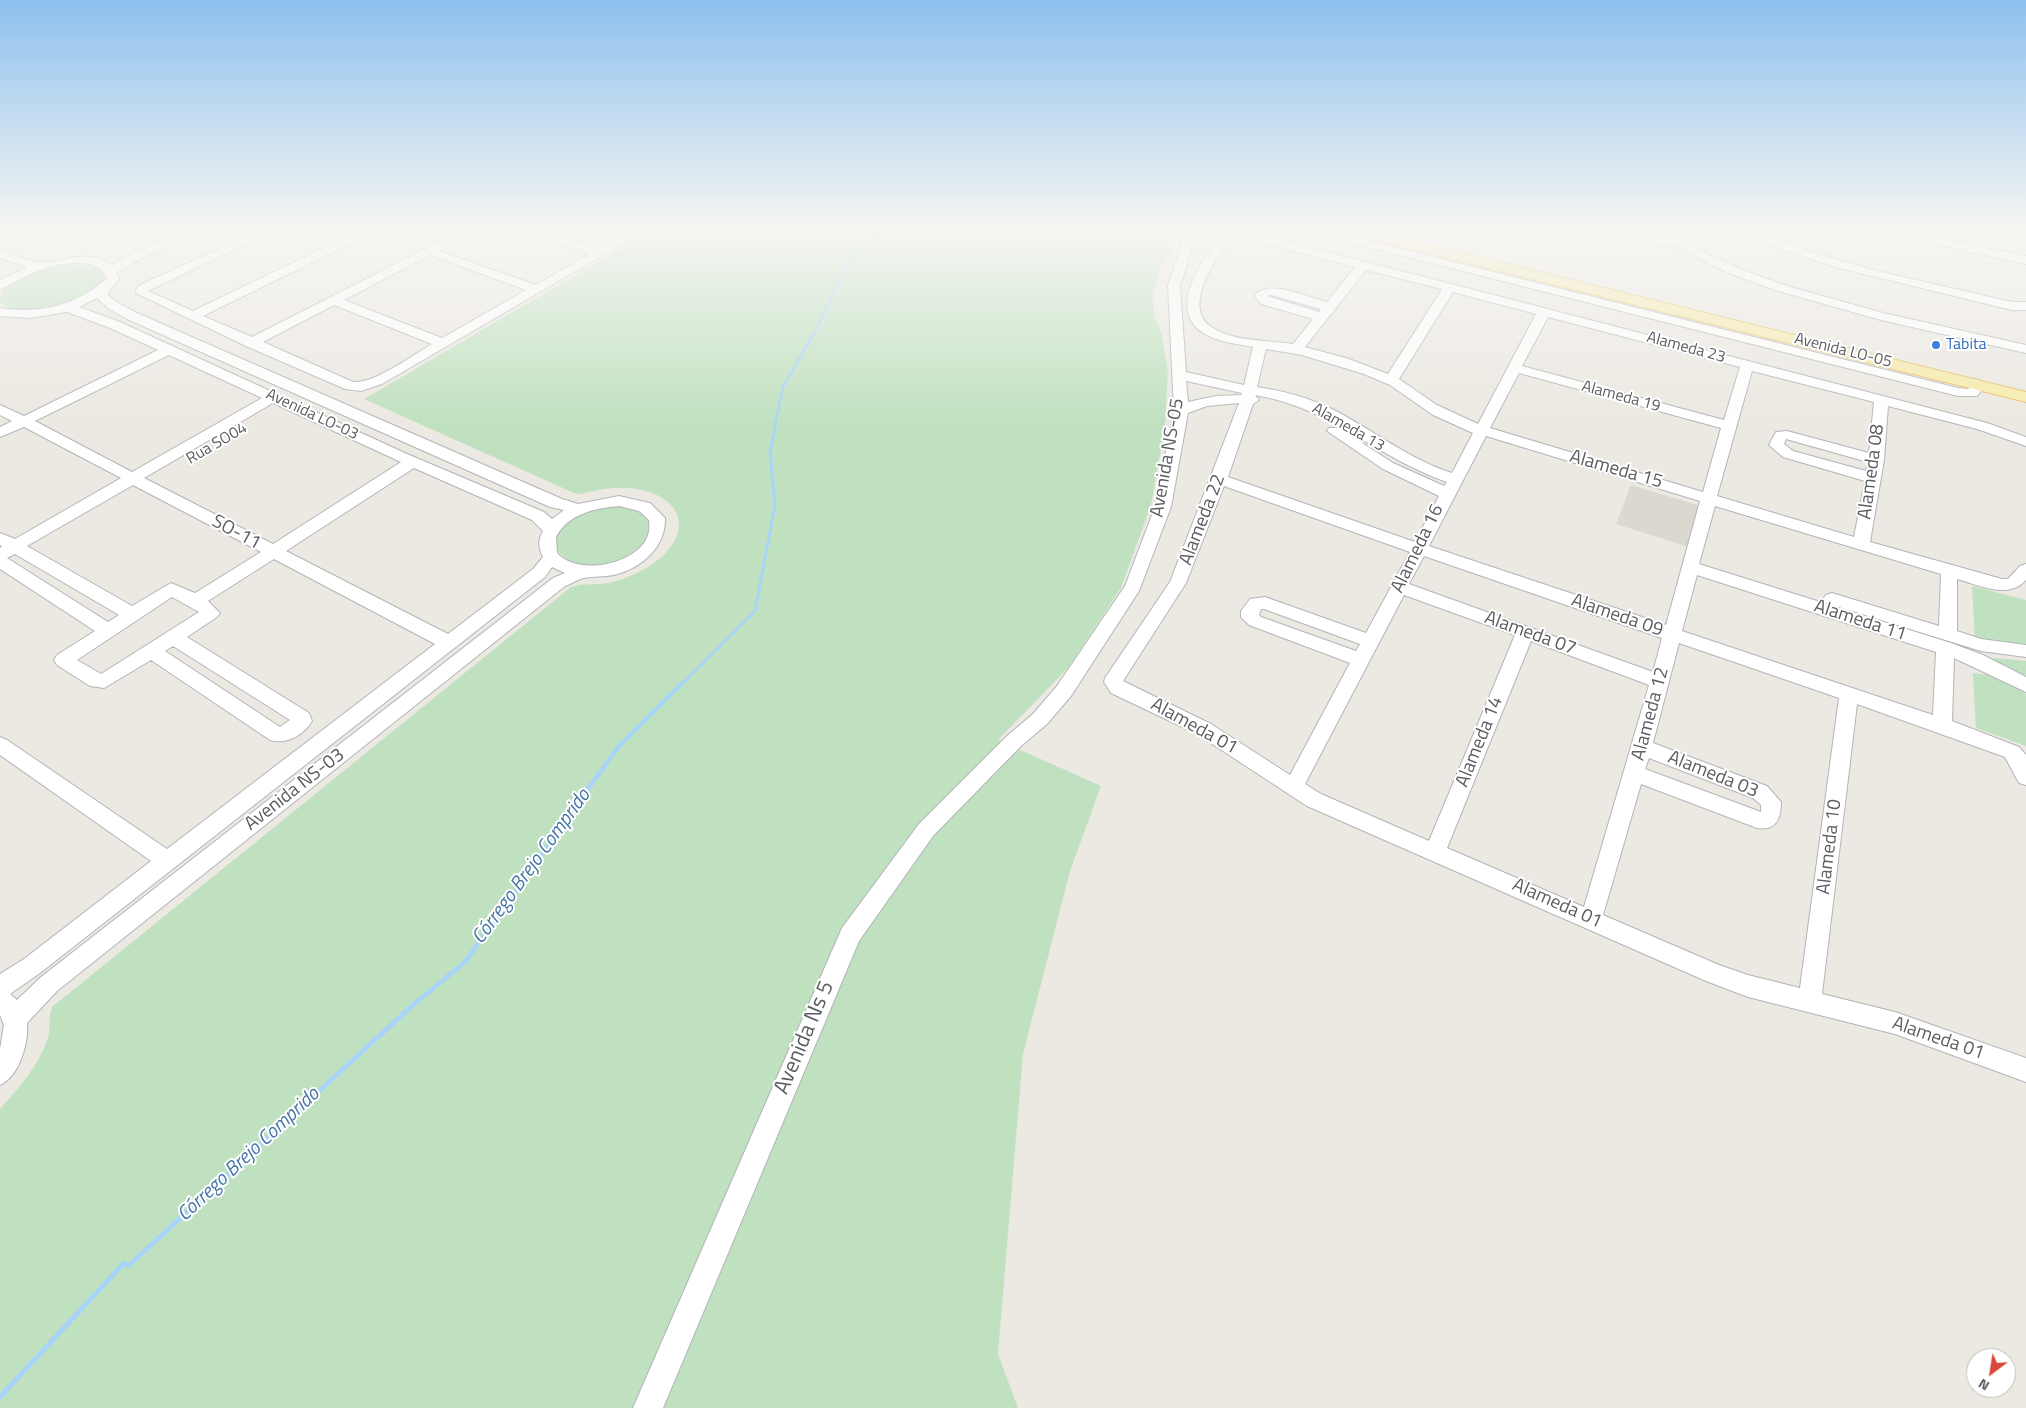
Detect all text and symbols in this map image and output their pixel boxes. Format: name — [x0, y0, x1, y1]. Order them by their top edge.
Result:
street label: Alameda 23 — [1645, 328, 1727, 368]
street label: Avenida LO-05 — [1792, 330, 1894, 372]
place label: Tabita — [1946, 335, 1987, 355]
marker: Tabita — [1930, 339, 1942, 351]
street label: Alameda 19 — [1580, 377, 1662, 417]
street label: Avenida LO-03 — [263, 385, 361, 445]
street label: Avenida NS-05 — [1146, 397, 1190, 519]
street label: Alameda 13 — [1308, 400, 1388, 456]
street label: Rua SO04 — [183, 419, 251, 469]
street label: Alameda 08 — [1854, 423, 1890, 521]
street label: Alameda 15 — [1567, 446, 1665, 494]
street label: Alameda 22 — [1175, 471, 1231, 569]
street label: Alameda 16 — [1387, 501, 1449, 597]
street label: SO-11 — [207, 511, 265, 555]
street label: Alameda 09 — [1568, 590, 1666, 642]
street label: Alameda 11 — [1811, 595, 1909, 647]
street label: Alameda 07 — [1481, 607, 1579, 661]
street label: Alameda 12 — [1628, 665, 1674, 763]
street label: Alameda 14 — [1451, 693, 1509, 791]
street label: Alameda 01 — [1147, 694, 1241, 760]
street label: Avenida NS-03 — [241, 744, 349, 836]
street label: Alameda 03 — [1664, 746, 1762, 804]
water label: Córrego Brejo Comprido — [468, 785, 596, 949]
street label: Alameda 10 — [1813, 798, 1847, 896]
street label: Alameda 01 — [1509, 874, 1605, 934]
street label: Avenida Ns 5 — [769, 977, 841, 1099]
street label: Alameda 01 — [1889, 1013, 1987, 1065]
water label: Córrego Brejo Comprido — [173, 1083, 325, 1227]
north arrow — [1966, 1348, 2016, 1398]
text: N — [1974, 1374, 1993, 1397]

